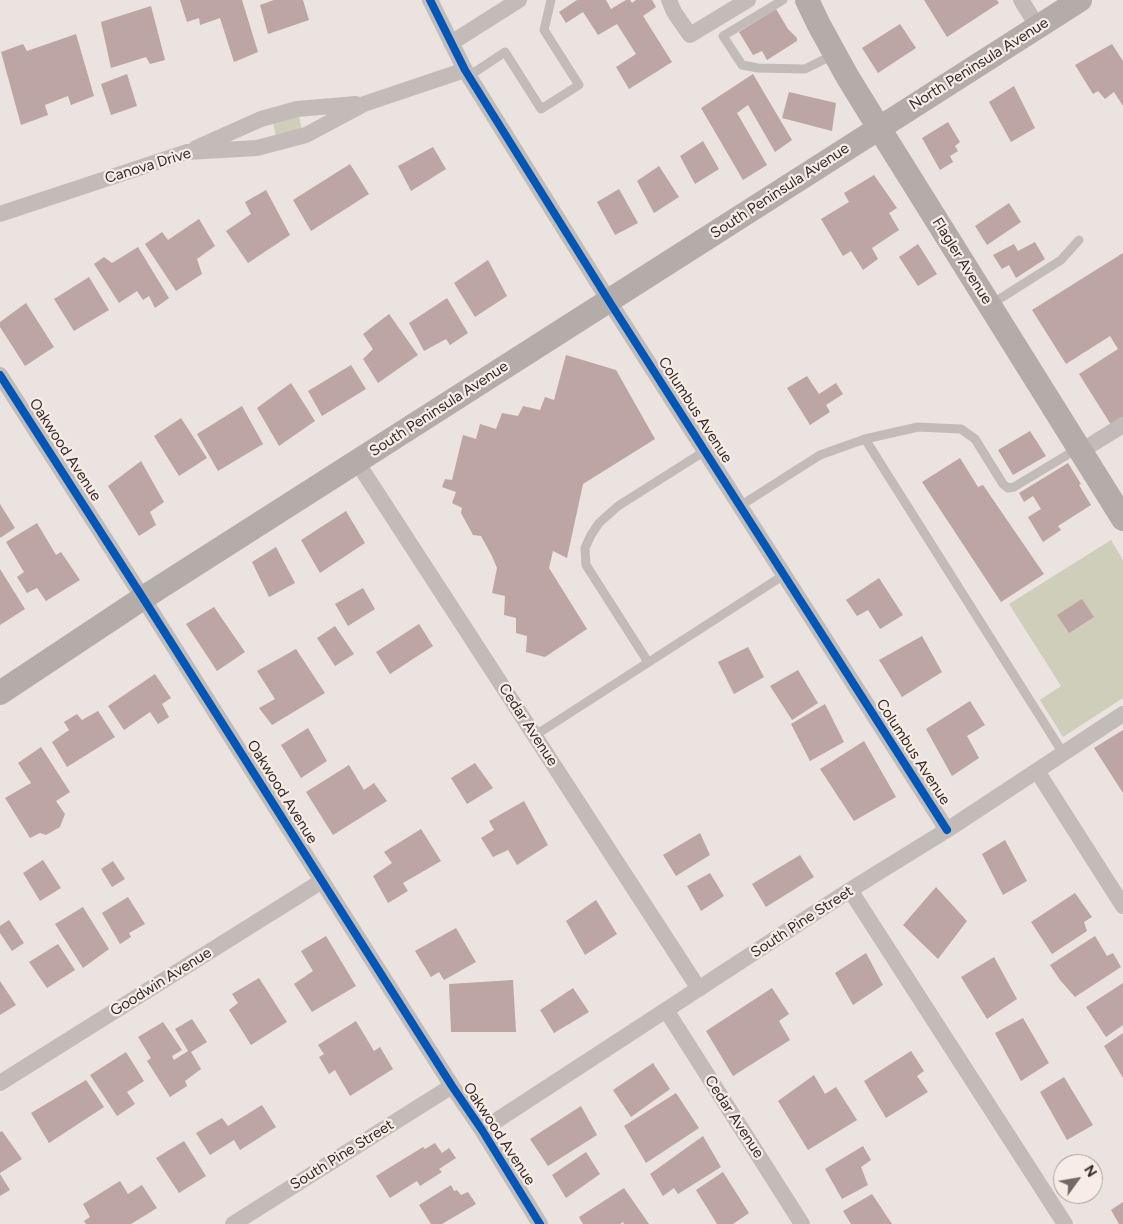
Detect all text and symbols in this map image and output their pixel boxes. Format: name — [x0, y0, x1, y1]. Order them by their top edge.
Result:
street label: North Peninsula Avenue — [906, 14, 1052, 114]
street label: South Peninsula Avenue — [707, 139, 853, 243]
street label: Canova Drive — [103, 144, 193, 188]
street label: Flagler Avenue — [928, 214, 996, 308]
street label: Columbus Avenue — [654, 354, 736, 466]
street label: South Peninsula Avenue — [366, 357, 512, 461]
street label: Oakwood Avenue — [25, 395, 105, 505]
street label: Cedar Avenue — [495, 680, 561, 770]
street label: Columbus Avenue — [872, 696, 954, 808]
street label: Oakwood Avenue — [243, 737, 321, 847]
street label: South Pine Street — [747, 882, 857, 962]
street label: Goodwin Avenue — [107, 944, 215, 1020]
street label: Cedar Avenue — [701, 1072, 767, 1162]
street label: Oakwood Avenue — [459, 1079, 539, 1189]
street label: South Pine Street — [287, 1116, 397, 1194]
north arrow — [1053, 1154, 1103, 1204]
text: N — [1080, 1162, 1100, 1180]

